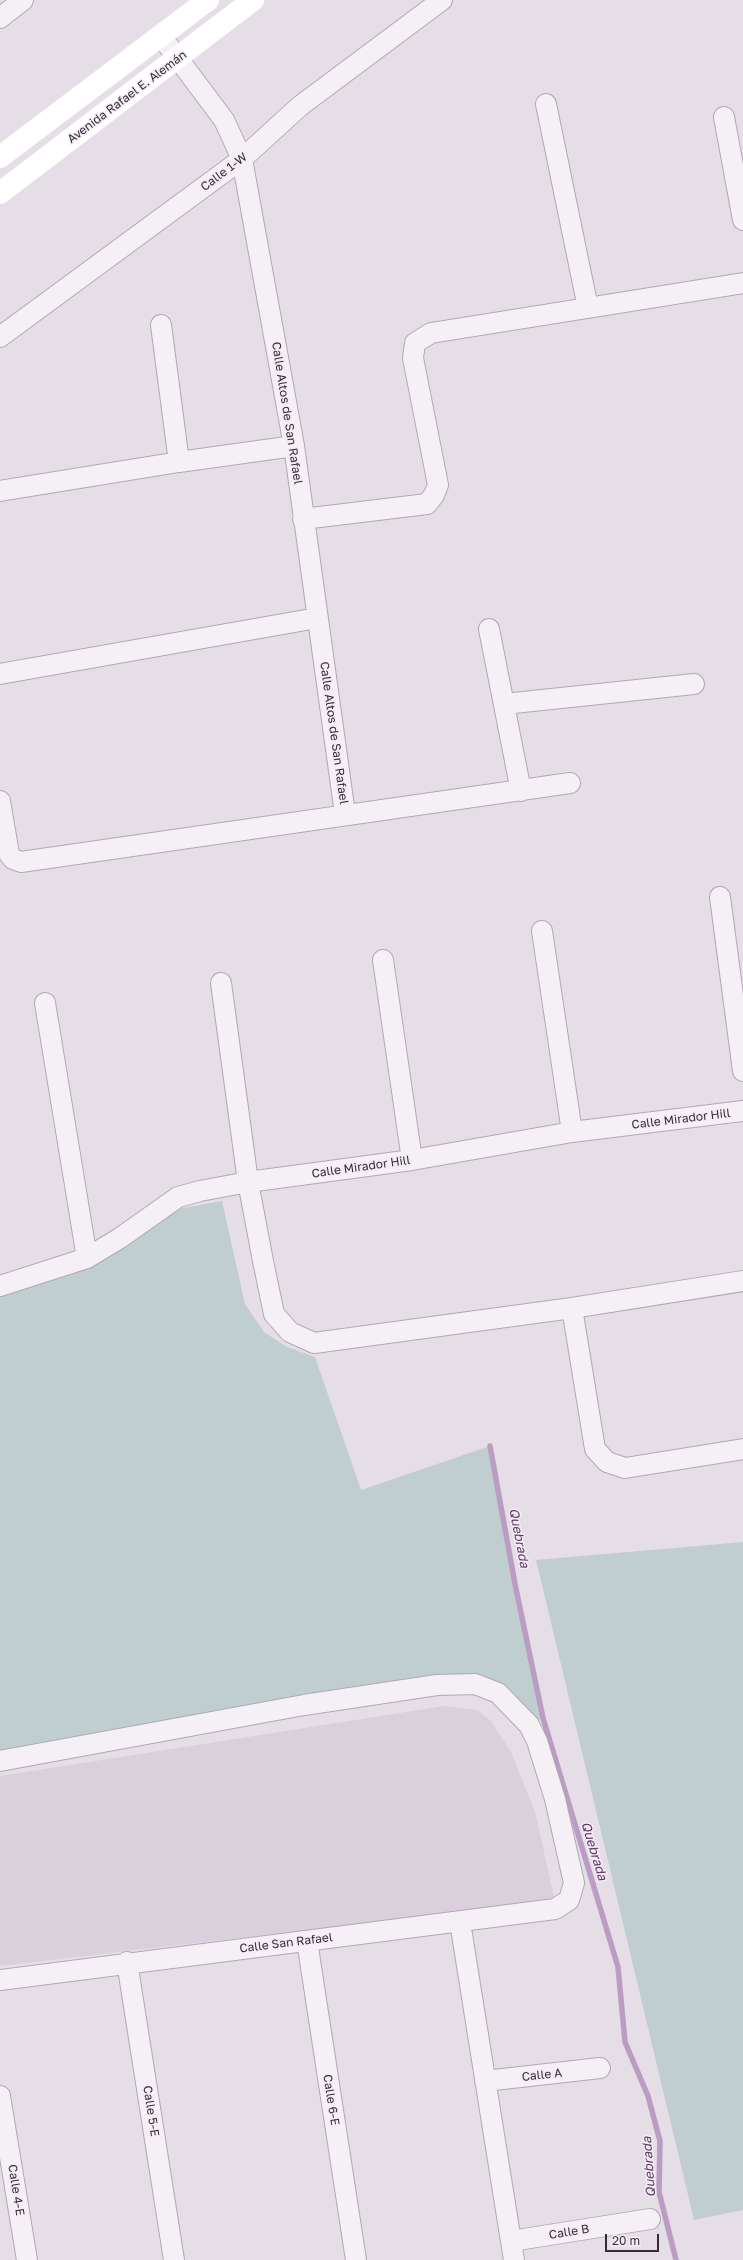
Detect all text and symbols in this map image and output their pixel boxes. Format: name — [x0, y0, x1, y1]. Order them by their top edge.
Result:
street label: Avenida Rafael E. Alemán — [65, 48, 189, 146]
street label: Calle 1-W — [198, 150, 250, 194]
street label: Calle Altos de San Rafael — [269, 341, 305, 485]
street label: Calle Altos de San Rafael — [317, 661, 351, 805]
street label: Calle Mirador Hill — [631, 1106, 731, 1132]
street label: Calle Mirador Hill — [311, 1153, 411, 1181]
water label: Quebrada — [506, 1507, 532, 1569]
water label: Quebrada — [578, 1820, 610, 1882]
street label: Calle San Rafael — [239, 1930, 333, 1956]
street label: Calle A — [521, 2066, 563, 2084]
street label: Calle 6-E — [320, 2073, 342, 2127]
street label: Calle 5-E — [140, 2085, 162, 2137]
water label: Quebrada — [639, 2136, 659, 2198]
street label: Calle 4-E — [5, 2163, 27, 2217]
street label: Calle B — [548, 2222, 590, 2242]
scale bar — [607, 2226, 661, 2252]
text: 20 m — [612, 2233, 640, 2248]

